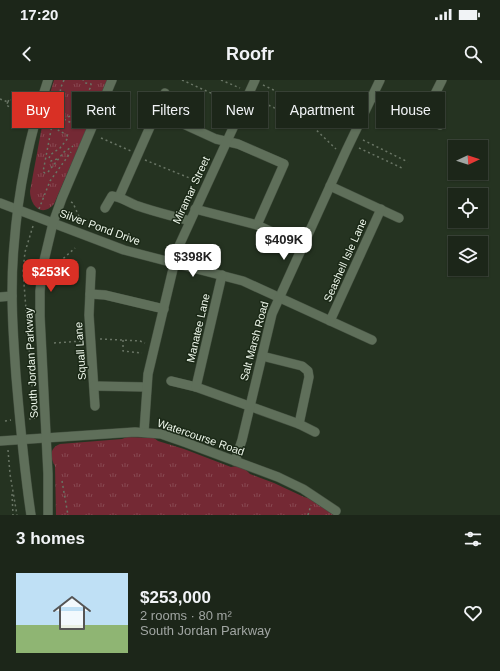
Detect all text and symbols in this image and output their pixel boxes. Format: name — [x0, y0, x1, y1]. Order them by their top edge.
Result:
text: 17:20 — [20, 6, 58, 23]
icon: back — [16, 43, 38, 65]
icon: search — [462, 43, 484, 65]
text: Roofr — [226, 44, 274, 64]
chip: Buy — [12, 92, 64, 128]
chip: Rent — [72, 92, 130, 128]
chip: Filters — [138, 92, 204, 128]
chip: New — [212, 92, 268, 128]
chip: Apartment — [276, 92, 368, 128]
chip: House — [376, 92, 445, 128]
north arrow — [448, 140, 488, 180]
map controls — [448, 140, 488, 276]
street label: Miramar Street — [170, 154, 212, 226]
button: locate — [448, 188, 488, 228]
street label: Silver Pond Drive — [58, 207, 142, 247]
street label: Seashell Isle Lane — [321, 216, 369, 304]
pin: $409K — [256, 227, 312, 261]
text: $409K — [265, 232, 303, 247]
button: layers — [448, 236, 488, 276]
pin: $398K — [165, 244, 221, 278]
text: $398K — [174, 249, 212, 264]
pin: $253K — [23, 259, 79, 293]
text: $253K — [32, 264, 70, 279]
street label: Manatee Lane — [184, 292, 212, 364]
street label: Salt Marsh Road — [238, 300, 270, 382]
street label: South Jordan Parkway — [22, 307, 40, 419]
street label: Squall Lane — [72, 322, 88, 380]
street label: Watercourse Road — [156, 416, 246, 458]
icon: filters — [462, 528, 484, 550]
text: 3 homes — [16, 529, 85, 548]
text: $253,000 — [140, 588, 211, 607]
icon: home — [48, 589, 96, 637]
icon: heart — [462, 602, 484, 624]
text: 2 rooms · 80 m² — [140, 608, 232, 623]
text: South Jordan Parkway — [140, 623, 271, 638]

